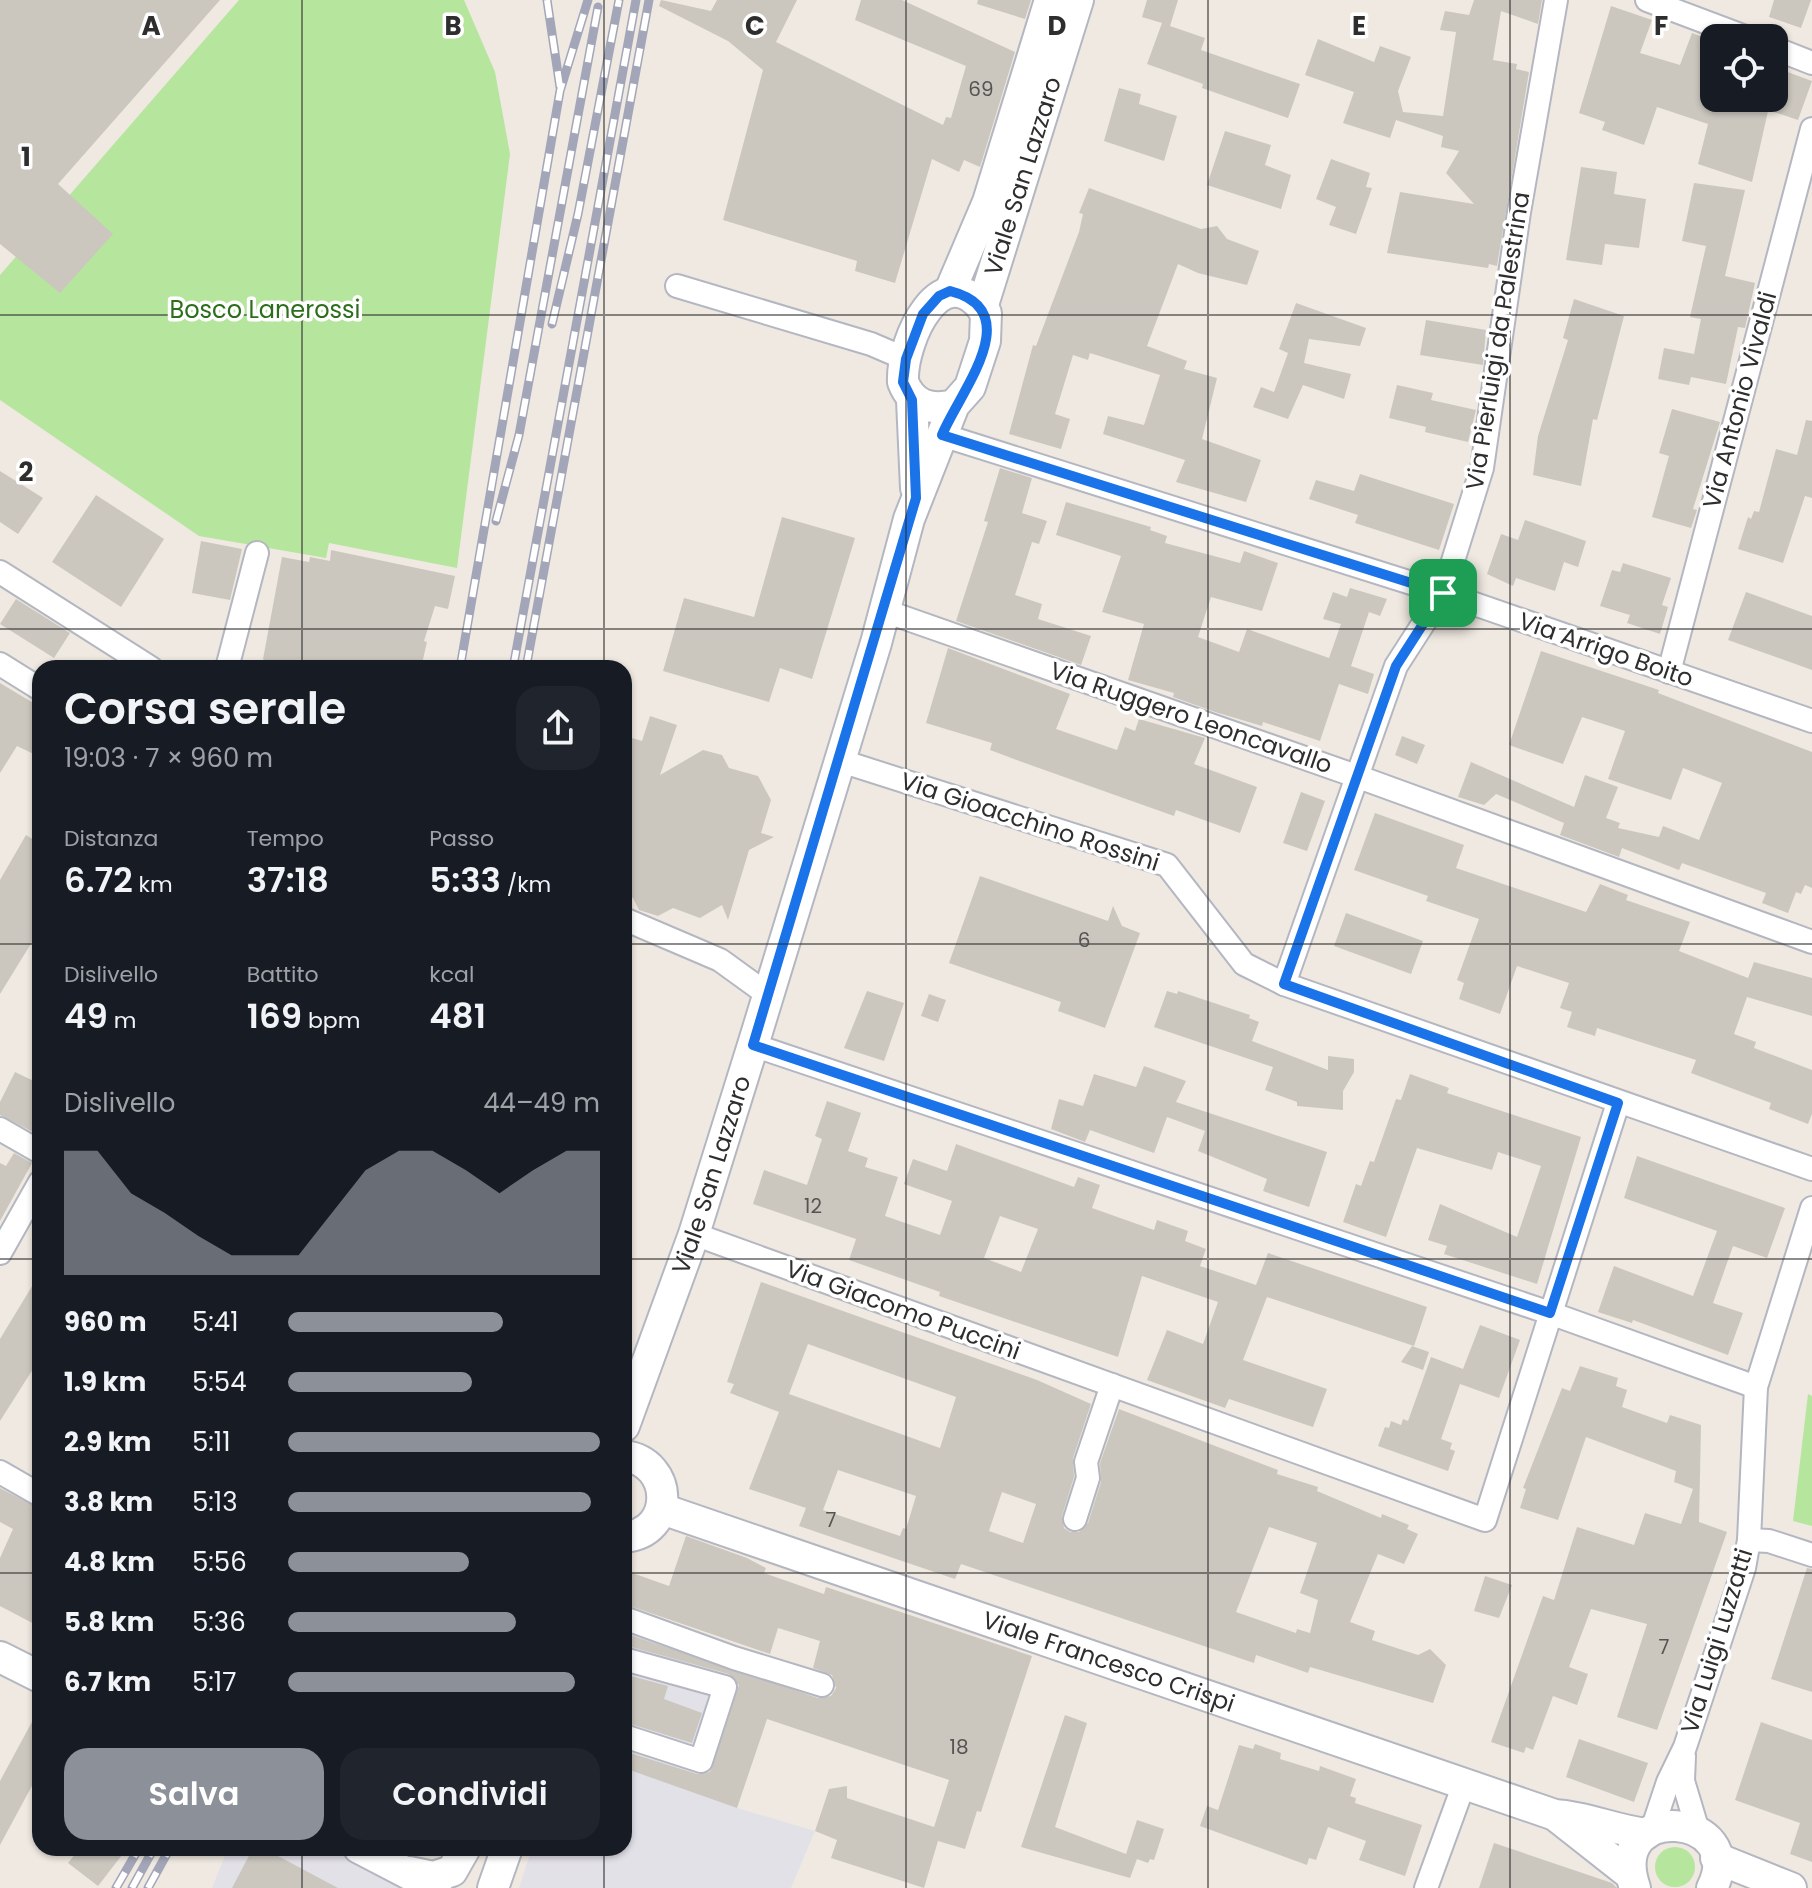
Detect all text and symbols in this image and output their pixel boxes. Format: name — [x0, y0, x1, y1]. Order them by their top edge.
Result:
text: A — [141, 8, 161, 44]
text: B — [444, 8, 462, 44]
text: C — [745, 8, 765, 44]
text: D — [1048, 8, 1067, 44]
text: E — [1352, 8, 1366, 44]
text: F — [1654, 8, 1668, 44]
map controls — [1700, 24, 1788, 112]
button: locate — [1700, 24, 1788, 112]
street label: Viale San Lazzaro — [976, 73, 1069, 280]
house number: 69 — [968, 75, 994, 103]
text: 1 — [21, 139, 31, 175]
street label: Via Pierluigi da Palestrina — [1458, 189, 1537, 492]
street label: Via Antonio Vivaldi — [1695, 288, 1784, 512]
park label: Bosco Lanerossi — [169, 293, 361, 326]
text: 2 — [19, 454, 34, 490]
pin — [1409, 559, 1477, 627]
icon: arrive — [1421, 571, 1465, 615]
street label: Via Arrigo Boito — [1514, 604, 1698, 695]
street label: Via Ruggero Leoncavallo — [1046, 654, 1337, 781]
text: Corsa serale — [64, 678, 346, 739]
button: share — [516, 686, 600, 770]
text: 19:03 · 7 × 960 m — [64, 740, 273, 776]
street label: Via Gioacchino Rossini — [896, 764, 1164, 879]
text: Distanza — [64, 823, 158, 854]
text: Tempo — [247, 823, 324, 854]
text: Passo — [429, 823, 494, 854]
text: 6.72 — [64, 856, 133, 904]
text: 37:18 — [247, 856, 329, 904]
text: 5:33 — [429, 856, 501, 904]
text: km — [133, 869, 173, 900]
text: /km — [501, 869, 551, 900]
house number: 6 — [1078, 926, 1090, 954]
text: Dislivello — [64, 959, 158, 990]
text: Battito — [247, 959, 319, 990]
text: kcal — [429, 959, 474, 990]
text: 49 — [64, 992, 108, 1040]
text: 169 — [247, 992, 302, 1040]
text: 481 — [429, 992, 486, 1040]
text: m — [108, 1005, 136, 1036]
text: bpm — [302, 1005, 360, 1036]
street label: Viale San Lazzaro — [664, 1071, 758, 1279]
text: Dislivello — [64, 1085, 175, 1121]
text: 44–49 m — [483, 1085, 600, 1121]
house number: 12 — [804, 1192, 822, 1220]
street label: Via Giacomo Puccini — [781, 1252, 1025, 1367]
text: 960 m — [64, 1304, 147, 1340]
text: 5:41 — [192, 1304, 239, 1340]
text: 1.9 km — [64, 1364, 146, 1400]
text: 5:54 — [192, 1364, 247, 1400]
text: 2.9 km — [64, 1424, 151, 1460]
text: 5:11 — [192, 1424, 231, 1460]
text: 3.8 km — [64, 1484, 153, 1520]
text: 5:13 — [192, 1484, 238, 1520]
house number: 7 — [826, 1506, 837, 1534]
text: 4.8 km — [64, 1544, 155, 1580]
text: 5:56 — [192, 1544, 247, 1580]
street label: Via Luigi Luzzatti — [1673, 1544, 1760, 1738]
street label: Viale Francesco Crispi — [978, 1603, 1239, 1720]
text: 5.8 km — [64, 1604, 154, 1640]
text: 5:36 — [192, 1604, 246, 1640]
house number: 7 — [1659, 1633, 1670, 1661]
text: 6.7 km — [64, 1664, 151, 1700]
text: 5:17 — [192, 1664, 236, 1700]
house number: 18 — [949, 1733, 969, 1761]
button: Salva — [64, 1748, 324, 1840]
button: Condividi — [340, 1748, 600, 1840]

